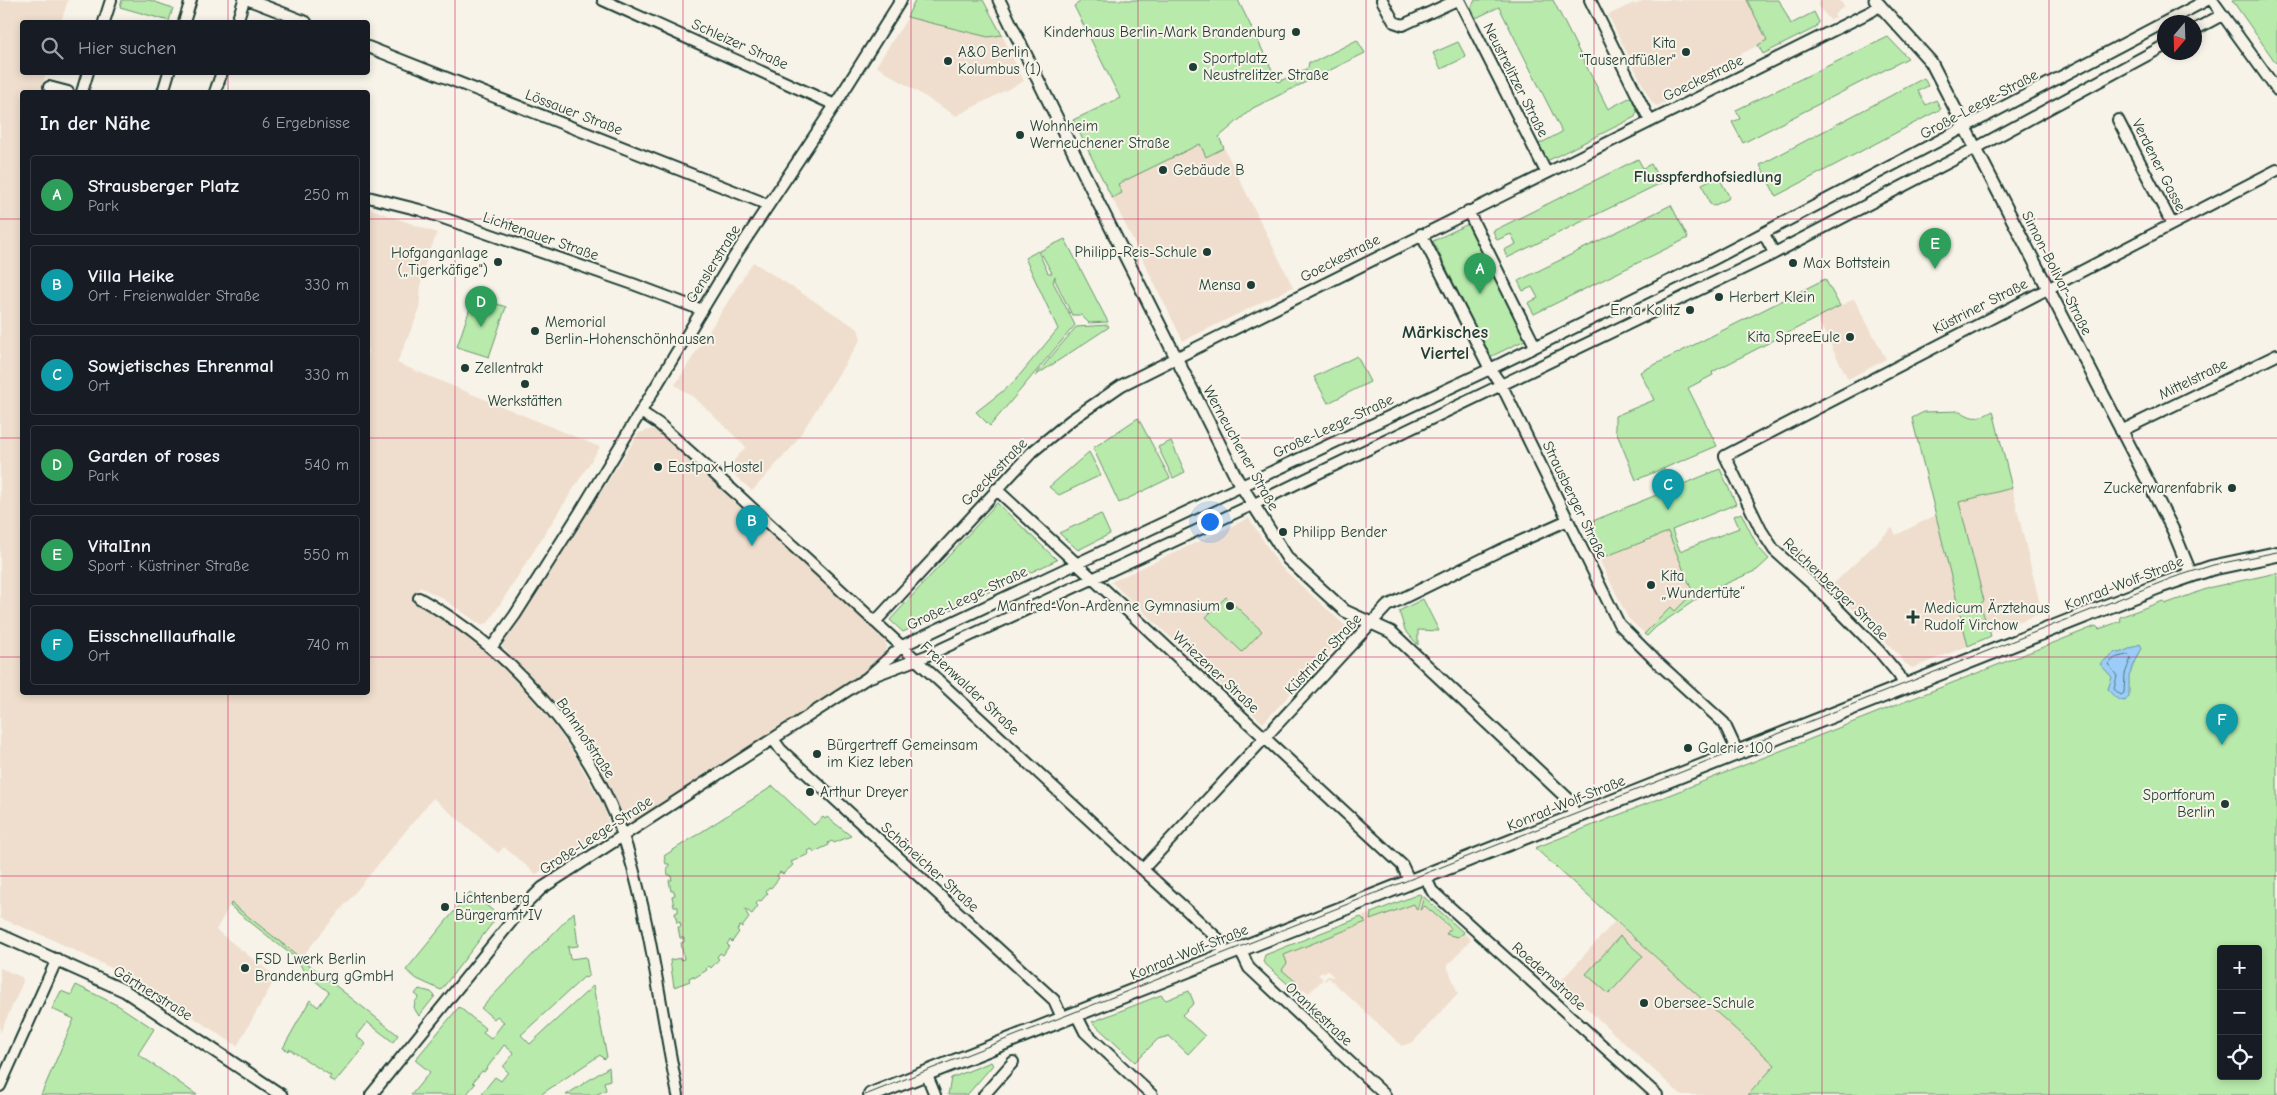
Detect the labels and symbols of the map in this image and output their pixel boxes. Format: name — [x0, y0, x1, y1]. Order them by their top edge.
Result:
street label: Schleizer Straße — [689, 15, 792, 74]
north arrow — [2157, 15, 2202, 60]
street label: Neustrelitzer Straße — [1479, 20, 1553, 141]
place label: Kinderhaus Berlin-Mark Brandenburg — [1044, 23, 1286, 41]
marker: Kinderhaus Berlin-Mark Brandenburg — [1290, 26, 1302, 38]
place label: Kita "Tausendfüßler" — [1579, 34, 1676, 69]
place label: A&O Berlin Kolumbus (1) — [958, 43, 1041, 78]
marker: Kita "Tausendfüßler" — [1680, 46, 1692, 58]
place label: Sportplatz Neustrelitzer Straße — [1203, 49, 1329, 84]
street label: Goeckestraße — [1660, 51, 1747, 105]
marker: A&O Berlin Kolumbus (1) — [942, 55, 954, 67]
marker: Sportplatz Neustrelitzer Straße — [1187, 61, 1199, 73]
street label: Große-Leege-Straße — [1917, 65, 2041, 143]
street label: Lössauer Straße — [523, 85, 626, 139]
street label: Verdener Gasse — [2128, 116, 2190, 214]
place label: Wohnheim Werneuchener Straße — [1030, 117, 1170, 152]
marker: Wohnheim Werneuchener Straße — [1014, 129, 1026, 141]
place label: Gebäude B — [1173, 161, 1244, 179]
marker: Gebäude B — [1157, 164, 1169, 176]
district label: Flusspferdhofsiedlung — [1634, 168, 1782, 186]
street label: Lichtenauer Straße — [481, 208, 602, 264]
street label: Simon-Bolivar-Straße — [2018, 208, 2096, 338]
street label: Genslerstraße — [682, 221, 744, 306]
pin: E — [1919, 228, 1951, 269]
street label: Goeckestraße — [1297, 230, 1383, 286]
place label: Philipp-Reis-Schule — [1075, 243, 1197, 261]
place label: Hofganganlage („Tigerkäfige") — [391, 244, 488, 279]
marker: Philipp-Reis-Schule — [1201, 246, 1213, 258]
pin: A — [1464, 253, 1496, 294]
place label: Max Bottstein — [1803, 254, 1890, 272]
marker: Hofganganlage („Tigerkäfige") — [492, 256, 504, 268]
marker: Max Bottstein — [1787, 257, 1799, 269]
street label: Küstriner Straße — [1930, 274, 2031, 338]
place label: Mensa — [1199, 276, 1241, 294]
marker: Mensa — [1245, 279, 1257, 291]
pin: D — [465, 286, 497, 327]
place label: Herbert Klein — [1729, 288, 1815, 306]
marker: Herbert Klein — [1713, 291, 1725, 303]
place label: Erna Kolitz — [1610, 301, 1680, 319]
marker: Erna Kolitz — [1684, 304, 1696, 316]
place label: Memorial Berlin-Hohenschönhausen — [545, 313, 715, 348]
district label: Märkisches Viertel — [1402, 322, 1488, 364]
marker: Memorial Berlin-Hohenschönhausen — [529, 325, 541, 337]
place label: Kita SpreeEule — [1747, 328, 1840, 346]
marker: Kita SpreeEule — [1844, 331, 1856, 343]
street label: Mittelstraße — [2156, 354, 2231, 403]
place label: Zellentrakt — [475, 359, 544, 377]
marker: Zellentrakt — [459, 362, 471, 374]
marker: Werkstätten — [519, 378, 531, 390]
street label: Werneuchener Straße — [1199, 382, 1283, 514]
street label: Große-Leege-Straße — [1270, 390, 1397, 462]
place label: Werkstätten — [488, 392, 562, 410]
street label: Goeckestraße — [957, 434, 1031, 510]
street label: Strausberger Straße — [1539, 438, 1612, 562]
place label: Eastpax Hostel — [668, 458, 763, 476]
marker: Eastpax Hostel — [652, 461, 664, 473]
pin: C — [1652, 469, 1684, 510]
place label: Zuckerwarenfabrik — [2104, 479, 2223, 497]
marker: Zuckerwarenfabrik — [2226, 482, 2238, 494]
pin: B — [736, 505, 768, 546]
your location — [1197, 509, 1223, 535]
place label: Philipp Bender — [1293, 523, 1387, 541]
marker: Philipp Bender — [1277, 526, 1289, 538]
street label: Reichenberger Straße — [1780, 534, 1893, 644]
street label: Konrad-Wolf-Straße — [2062, 552, 2186, 614]
street label: Große-Leege-Straße — [904, 562, 1031, 634]
place label: Kita „Wundertüte“ — [1661, 567, 1745, 602]
marker: Kita „Wundertüte“ — [1645, 579, 1657, 591]
place label: Manfred-Von-Ardenne Gymnasium — [997, 597, 1220, 615]
place label: Medicum Ärztehaus Rudolf Virchow — [1924, 599, 2050, 634]
marker: Manfred-Von-Ardenne Gymnasium — [1224, 600, 1236, 612]
street label: Küstriner Straße — [1281, 609, 1365, 698]
marker: Medicum Ärztehaus Rudolf Virchow — [1906, 610, 1920, 624]
street label: Wriezener Straße — [1169, 627, 1263, 717]
street label: Freienwalder Straße — [917, 638, 1024, 739]
street label: Bahnhofstraße — [553, 694, 620, 782]
pin: F — [2206, 704, 2238, 745]
place label: Bürgertreff Gemeinsam im Kiez leben — [827, 736, 978, 771]
place label: Galerie 100 — [1698, 739, 1773, 757]
marker: Galerie 100 — [1682, 742, 1694, 754]
marker: Bürgertreff Gemeinsam im Kiez leben — [811, 748, 823, 760]
street label: Konrad-Wolf-Straße — [1504, 771, 1628, 835]
place label: Arthur Dreyer — [820, 783, 908, 801]
marker: Arthur Dreyer — [804, 786, 816, 798]
place label: Sportforum Berlin — [2143, 786, 2215, 821]
street label: Große-Leege-Straße — [536, 792, 656, 878]
marker: Sportforum Berlin — [2219, 798, 2231, 810]
street label: Schöneicher Straße — [877, 818, 983, 916]
place label: Lichtenberg Bürgeramt IV — [455, 889, 542, 924]
marker: Lichtenberg Bürgeramt IV — [439, 901, 451, 913]
street label: Konrad-Wolf-Straße — [1127, 920, 1251, 984]
street label: Roedernstraße — [1508, 938, 1590, 1014]
place label: FSD Lwerk Berlin Brandenburg gGmbH — [255, 950, 394, 985]
street label: Gärtnerstraße — [110, 962, 196, 1025]
marker: FSD Lwerk Berlin Brandenburg gGmbH — [239, 962, 251, 974]
street label: Orankestraße — [1282, 978, 1357, 1050]
place label: Obersee-Schule — [1654, 994, 1755, 1012]
marker: Obersee-Schule — [1638, 997, 1650, 1009]

